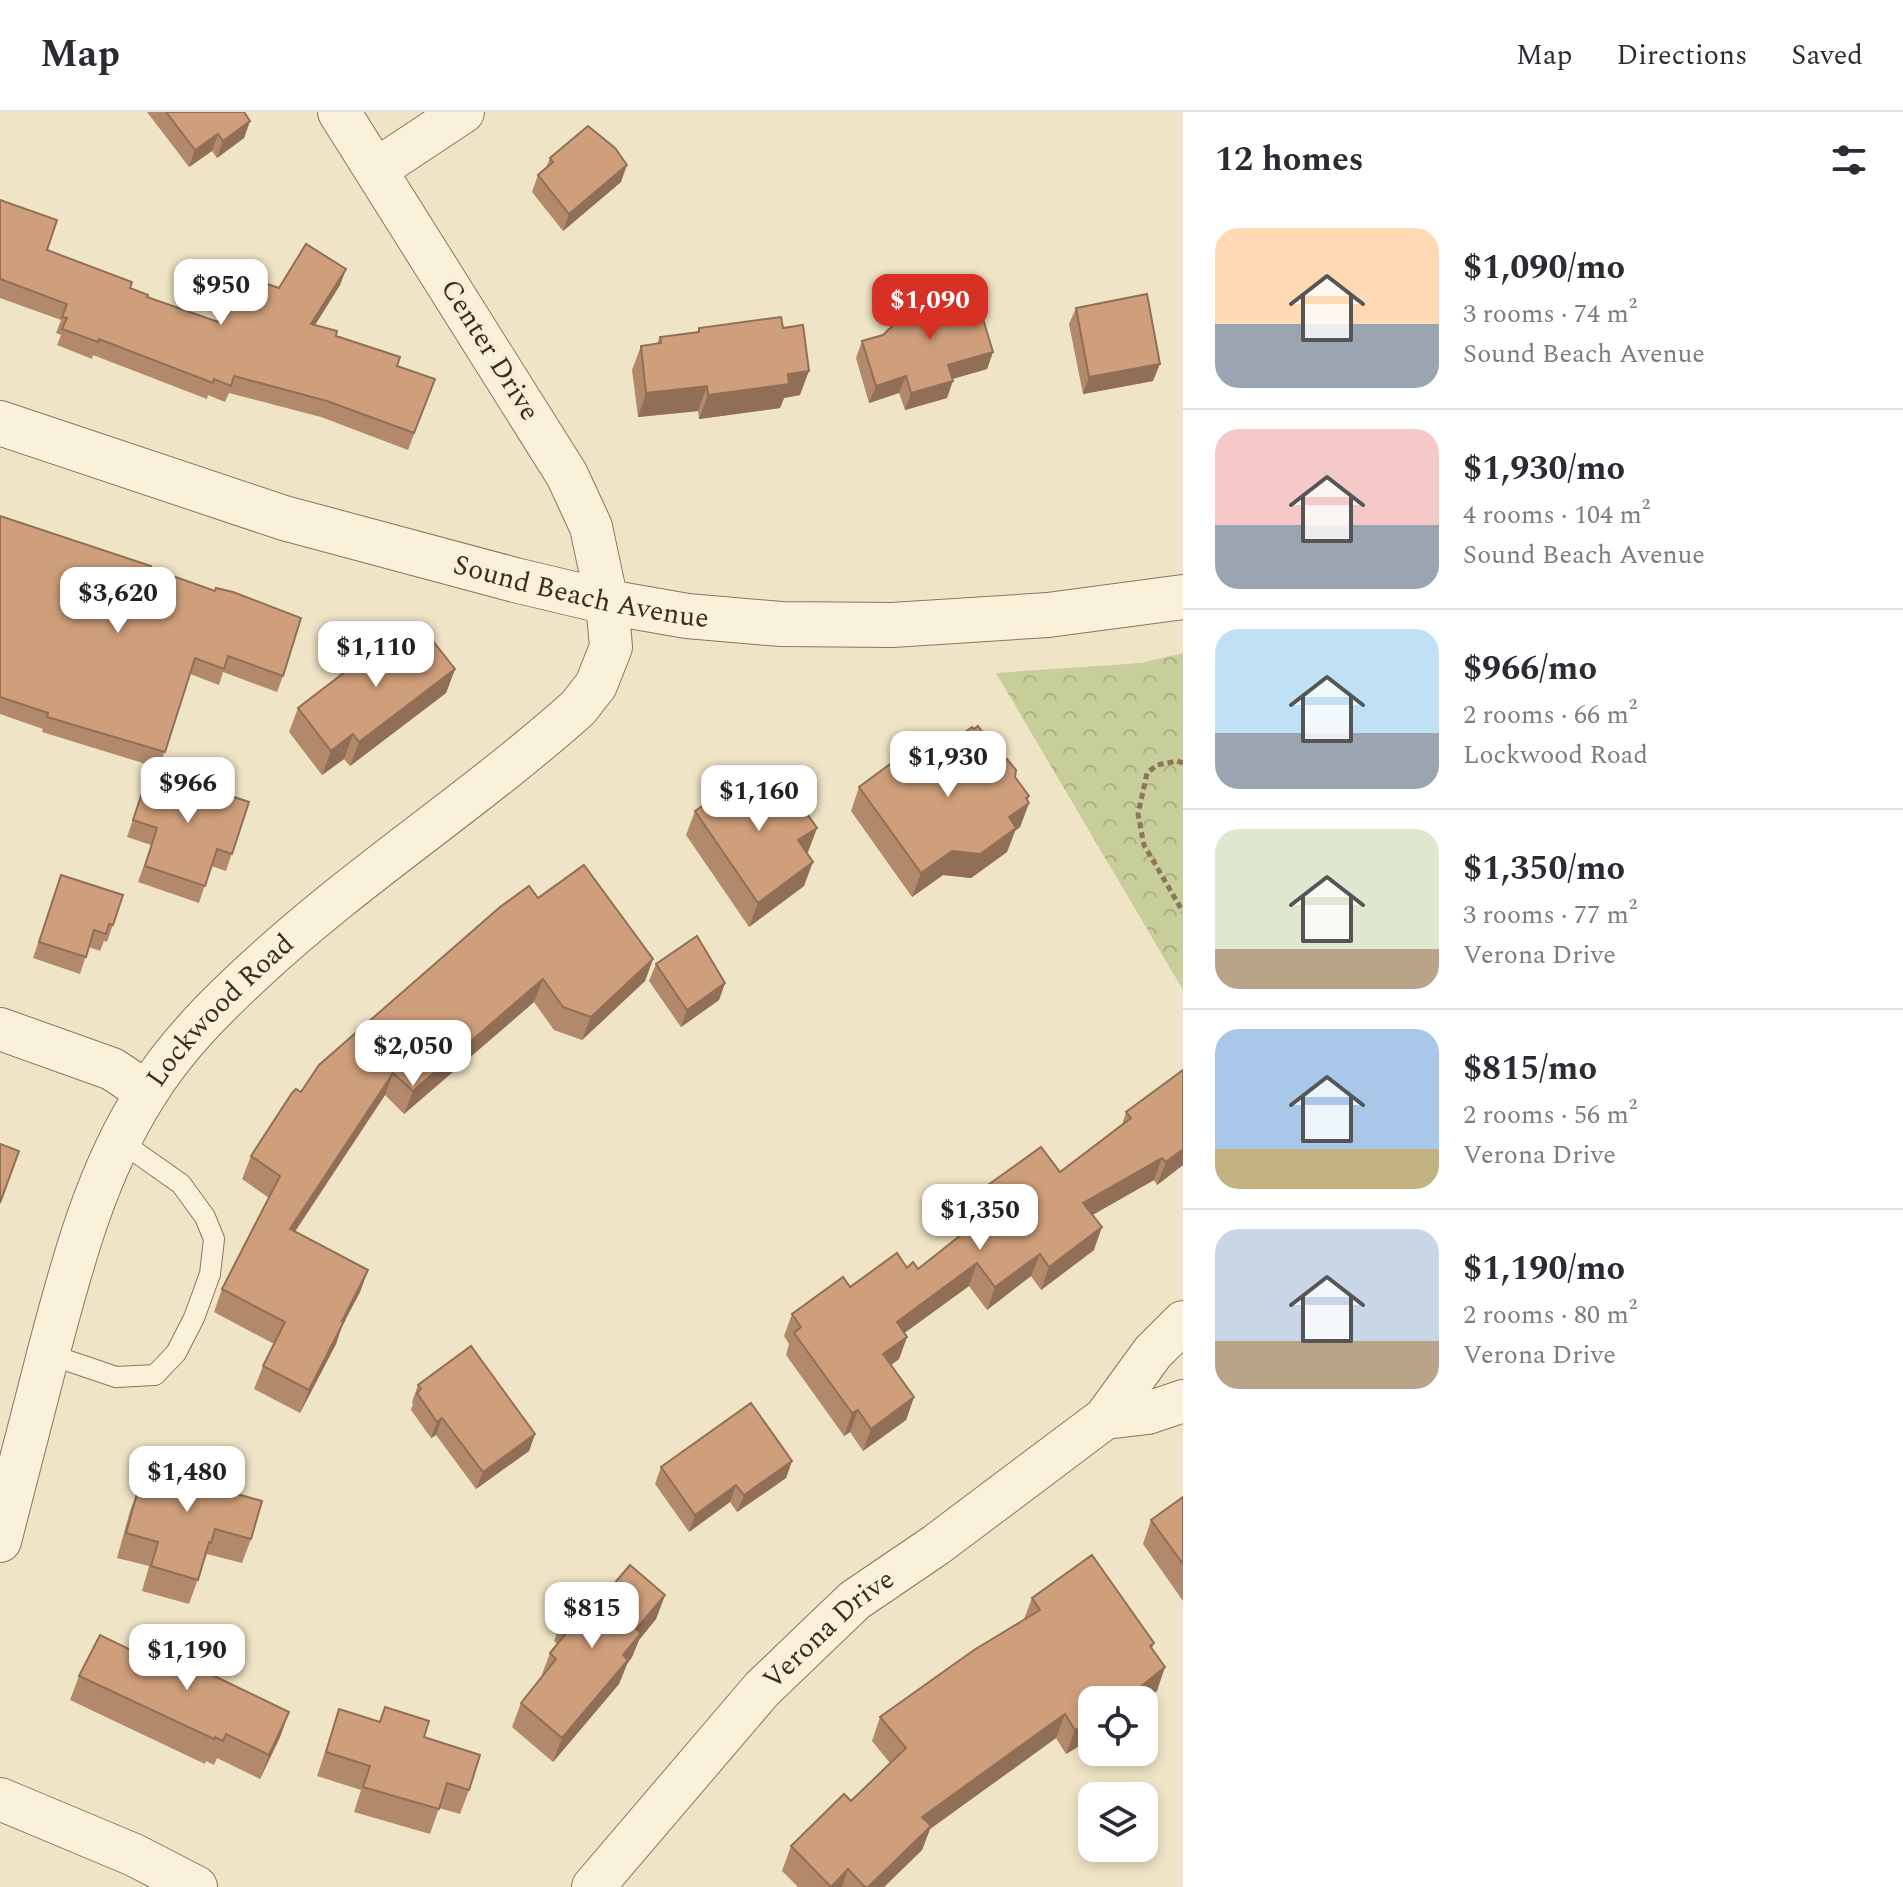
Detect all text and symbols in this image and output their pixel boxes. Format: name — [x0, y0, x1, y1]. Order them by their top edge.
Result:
text: Map — [40, 26, 120, 84]
text: Map — [1516, 34, 1573, 77]
text: Directions — [1617, 34, 1747, 77]
text: Saved — [1791, 34, 1863, 77]
text: 12 homes — [1215, 134, 1364, 186]
icon: filters — [1827, 138, 1871, 182]
text: $1,090/mo — [1463, 242, 1625, 294]
pin: $950 — [174, 259, 268, 327]
icon: home — [1279, 260, 1375, 356]
text: $950 — [192, 265, 250, 305]
street label: Center Drive — [429, 271, 551, 429]
pin: $1,090 — [865, 274, 995, 342]
text: $1,090 — [890, 280, 970, 320]
text: 3 rooms · 74 m² — [1463, 294, 1637, 334]
text: Sound Beach Avenue — [1463, 334, 1705, 374]
text: $1,930/mo — [1463, 443, 1625, 495]
icon: home — [1279, 461, 1375, 557]
text: 4 rooms · 104 m² — [1463, 495, 1650, 535]
text: Sound Beach Avenue — [1463, 535, 1705, 575]
street label: Sound Beach Avenue — [449, 543, 711, 639]
pin: $3,620 — [53, 567, 183, 635]
text: $3,620 — [78, 573, 158, 613]
pin: $1,110 — [311, 621, 441, 689]
text: $1,110 — [336, 627, 416, 667]
text: $966/mo — [1463, 643, 1597, 695]
icon: home — [1279, 661, 1375, 757]
text: 2 rooms · 66 m² — [1463, 695, 1637, 735]
pin: $1,930 — [883, 731, 1013, 799]
text: Lockwood Road — [1463, 735, 1648, 775]
text: $1,930 — [908, 737, 988, 777]
pin: $966 — [141, 757, 235, 825]
text: $966 — [159, 763, 217, 803]
pin: $1,160 — [694, 765, 824, 833]
text: $1,160 — [719, 771, 799, 811]
text: $1,350/mo — [1463, 843, 1625, 895]
icon: home — [1279, 861, 1375, 957]
text: 3 rooms · 77 m² — [1463, 895, 1637, 935]
street label: Lockwood Road — [135, 923, 304, 1096]
text: Verona Drive — [1463, 935, 1616, 975]
pin: $2,050 — [348, 1020, 478, 1088]
text: $2,050 — [373, 1026, 453, 1066]
text: $815/mo — [1463, 1043, 1597, 1095]
icon: home — [1279, 1061, 1375, 1157]
text: 2 rooms · 56 m² — [1463, 1095, 1637, 1135]
text: Verona Drive — [1463, 1135, 1616, 1175]
pin: $1,350 — [915, 1184, 1045, 1252]
text: $1,350 — [940, 1190, 1020, 1230]
text: $1,190/mo — [1463, 1243, 1625, 1295]
icon: home — [1279, 1261, 1375, 1357]
text: 2 rooms · 80 m² — [1463, 1295, 1637, 1335]
text: Verona Drive — [1463, 1335, 1616, 1375]
pin: $1,480 — [122, 1446, 252, 1514]
text: $1,480 — [147, 1452, 227, 1492]
street label: Verona Drive — [752, 1558, 903, 1699]
pin: $815 — [545, 1582, 639, 1650]
text: $815 — [563, 1588, 621, 1628]
pin: $1,190 — [122, 1624, 252, 1692]
text: $1,190 — [147, 1630, 227, 1670]
map controls — [1078, 1686, 1158, 1862]
button: locate — [1078, 1686, 1158, 1766]
button: layers — [1078, 1782, 1158, 1862]

